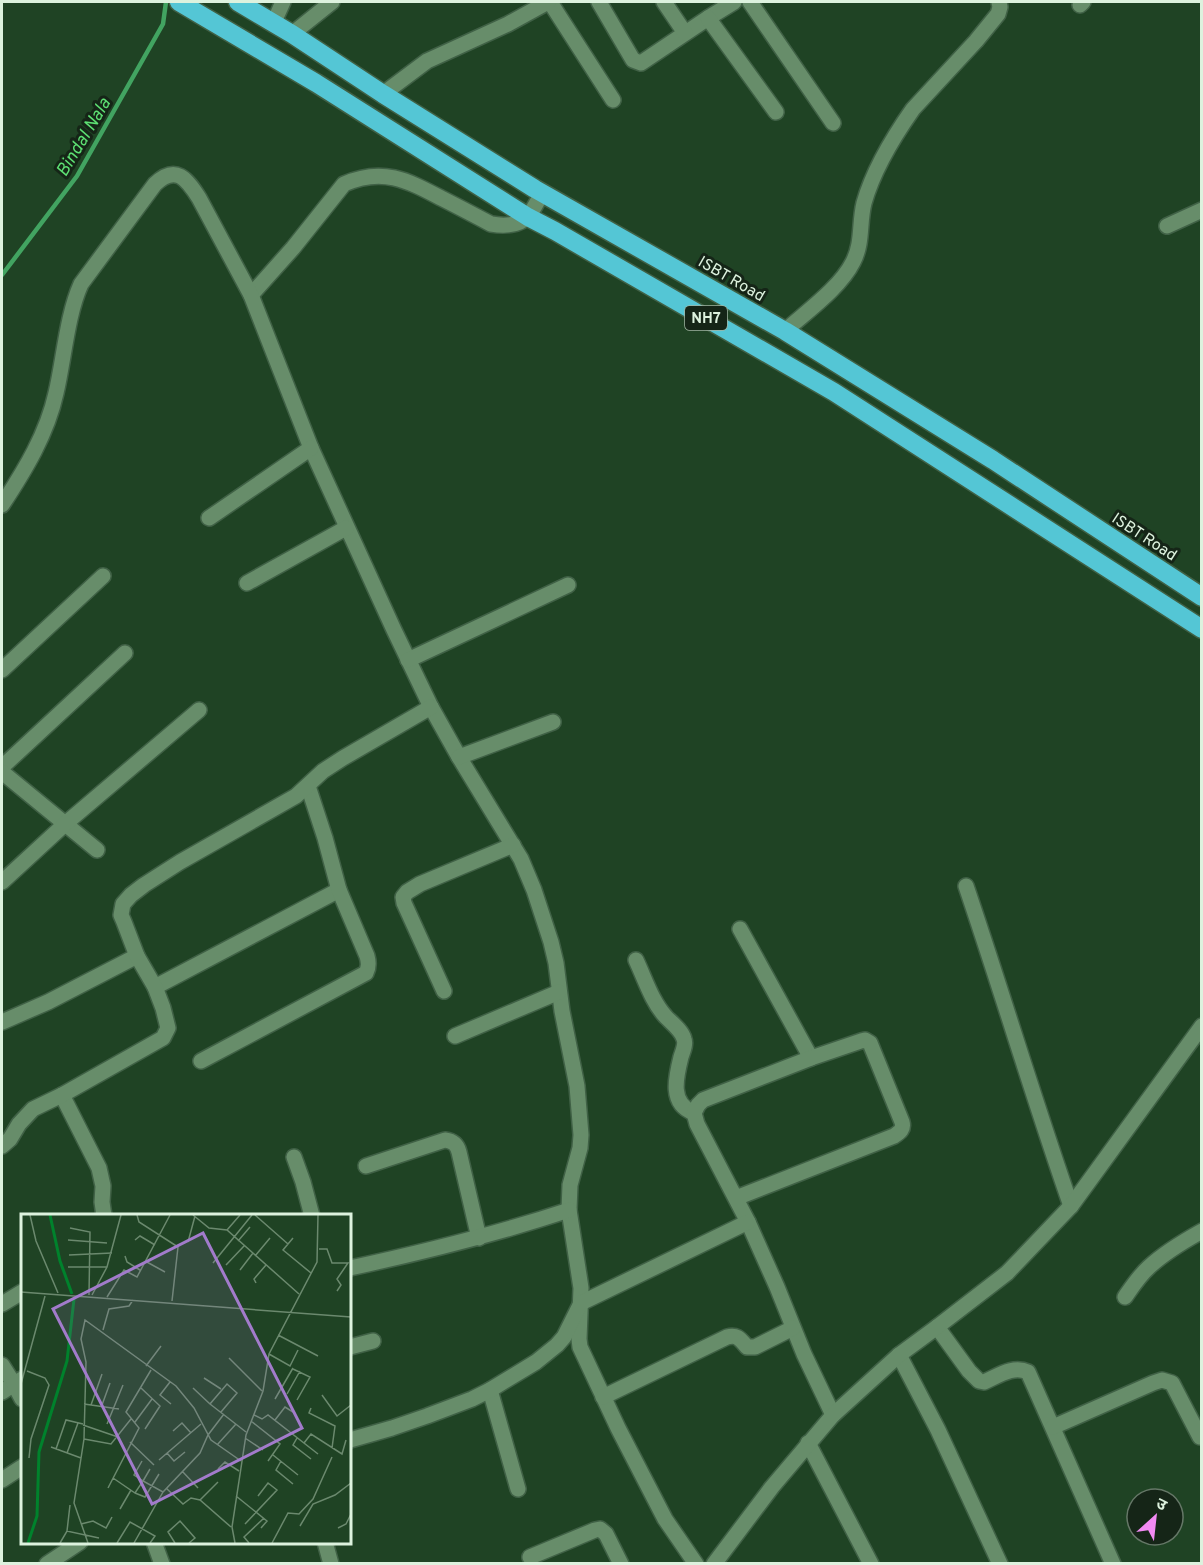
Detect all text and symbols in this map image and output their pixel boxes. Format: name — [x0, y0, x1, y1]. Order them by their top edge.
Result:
water label: Bindal Nala — [52, 93, 117, 181]
street label: ISBT Road — [694, 253, 768, 307]
road number: NH7 — [685, 306, 727, 330]
street label: ISBT Road — [1108, 509, 1180, 566]
inset map — [21, 1214, 351, 1544]
north arrow — [1125, 1487, 1185, 1547]
text: उ — [1152, 1494, 1170, 1517]

